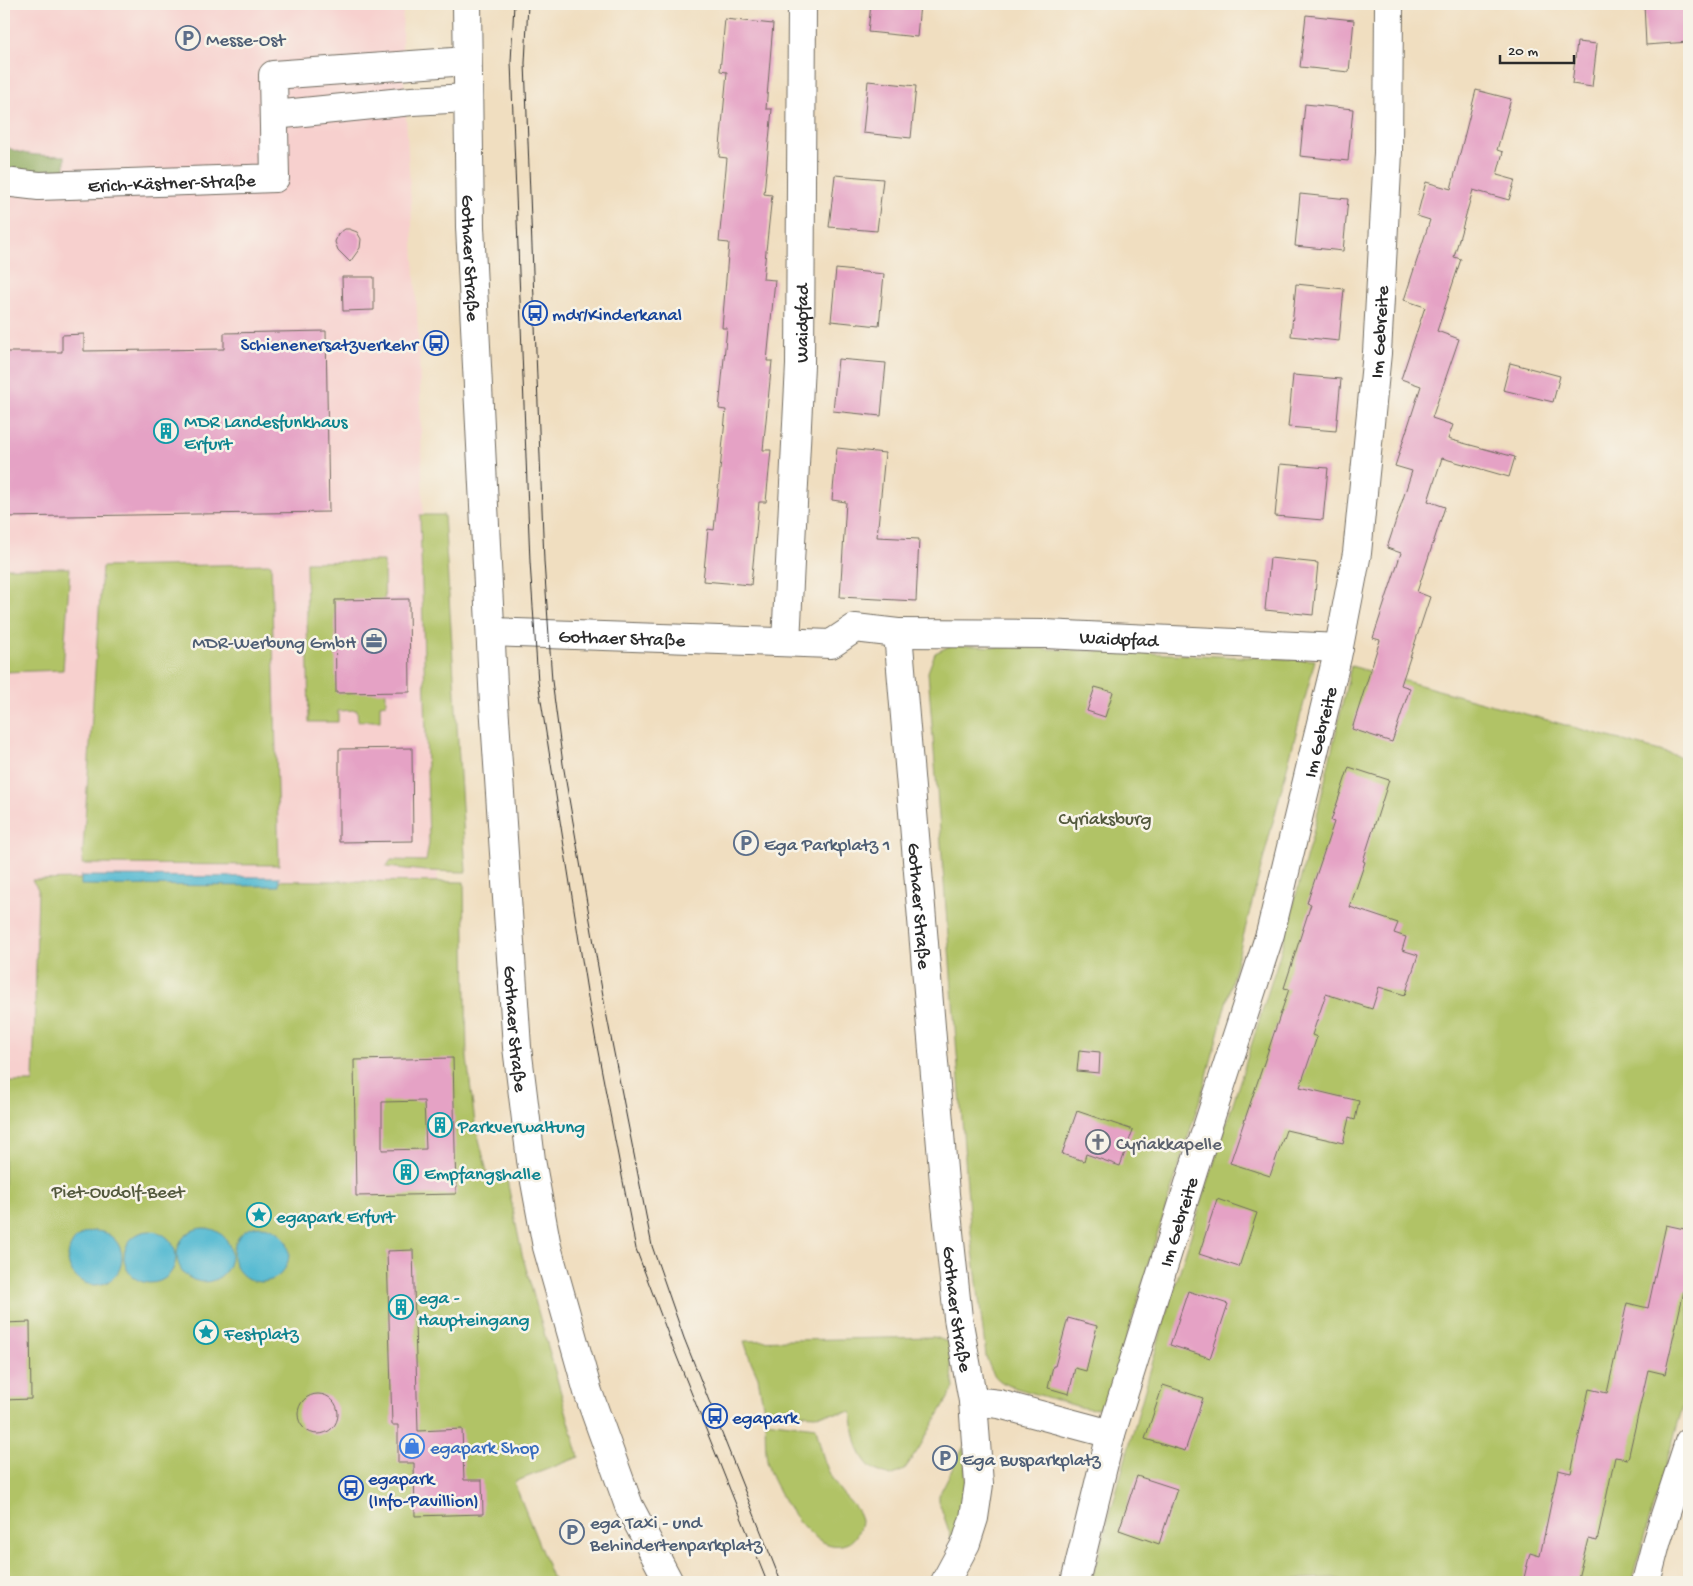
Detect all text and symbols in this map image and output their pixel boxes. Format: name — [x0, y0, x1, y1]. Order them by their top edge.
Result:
parking icon: Messe-Ost — [175, 25, 201, 51]
place label: Messe-Ost — [206, 30, 287, 53]
scale bar — [1500, 32, 1574, 64]
text: 20 m — [1508, 43, 1538, 61]
street label: Erich-Kästner-Straße — [87, 171, 256, 199]
street label: Gothaer Straße — [455, 195, 483, 322]
street label: Waidpfad — [792, 282, 815, 363]
street label: Im Gebreite — [1367, 285, 1396, 380]
bus stop icon: mdr/Kinderkanal — [522, 300, 548, 326]
place label: mdr/Kinderkanal — [552, 305, 682, 328]
bus stop icon: Schienenersatzverkehr — [423, 330, 449, 356]
place label: Schienenersatzverkehr — [240, 335, 420, 358]
place label: MDR Landesfunkhaus Erfurt — [184, 412, 348, 457]
building icon: MDR Landesfunkhaus Erfurt — [153, 418, 179, 444]
street label: Gothaer Straße — [558, 626, 686, 654]
office icon: MDR-Werbung GmbH — [361, 628, 387, 654]
street label: Waidpfad — [1079, 628, 1161, 654]
place label: MDR-Werbung GmbH — [192, 633, 356, 656]
street label: Im Gebreite — [1300, 685, 1344, 780]
park label: Cyriaksburg — [1059, 809, 1152, 832]
parking icon: Ega Parkplatz 1 — [733, 830, 759, 856]
place label: Ega Parkplatz 1 — [764, 835, 890, 858]
street label: Gothaer Straße — [901, 842, 934, 970]
street label: Gothaer Straße — [497, 965, 530, 1094]
building icon: Parkverwaltung — [427, 1112, 453, 1138]
place label: Parkverwaltung — [457, 1117, 585, 1140]
church icon: Cyriakkapelle — [1085, 1129, 1111, 1155]
place label: Cyriakkapelle — [1116, 1134, 1222, 1157]
building icon: Empfangshalle — [393, 1159, 419, 1185]
place label: Empfangshalle — [424, 1164, 541, 1187]
street label: Im Gebreite — [1156, 1175, 1206, 1270]
park label: Piet-Oudolf-Beet — [51, 1182, 187, 1205]
place icon: egapark Erfurt — [246, 1202, 272, 1228]
place label: egapark Erfurt — [276, 1207, 397, 1230]
street label: Gothaer Straße — [936, 1245, 976, 1374]
place label: ega - Haupteingang — [418, 1288, 530, 1333]
building icon: ega - Haupteingang — [388, 1294, 414, 1320]
place icon: Festplatz — [193, 1319, 219, 1345]
place label: Festplatz — [223, 1324, 299, 1347]
bus stop icon: egapark — [702, 1403, 728, 1429]
place label: egapark — [732, 1408, 800, 1431]
shop icon: egapark Shop — [399, 1433, 425, 1459]
place label: egapark Shop — [430, 1438, 540, 1461]
parking icon: Ega Busparkplatz — [932, 1445, 958, 1471]
place label: Ega Busparkplatz — [962, 1450, 1101, 1473]
place label: egapark (Info-Pavillion) — [368, 1469, 479, 1514]
bus stop icon: egapark (Info-Pavillion) — [338, 1475, 364, 1501]
place label: ega Taxi - und Behindertenparkplatz — [589, 1513, 763, 1558]
parking icon: ega Taxi - und Behindertenparkplatz — [559, 1519, 585, 1545]

